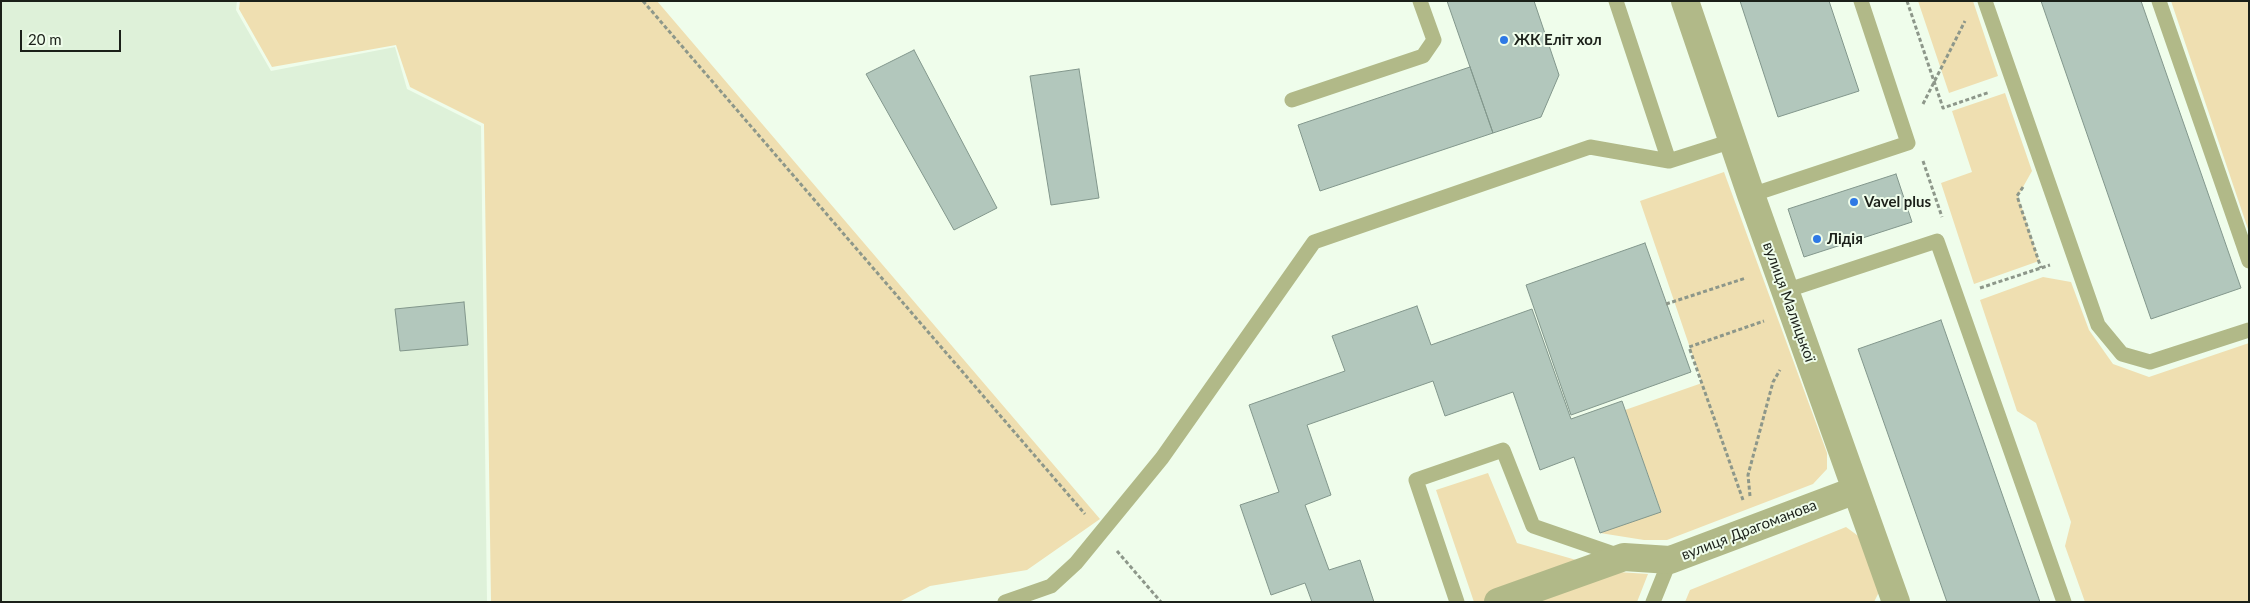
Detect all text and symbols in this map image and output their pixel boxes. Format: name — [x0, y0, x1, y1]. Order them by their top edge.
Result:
scale bar — [22, 20, 124, 52]
text: 20 m — [28, 30, 62, 48]
place label: ЖК Еліт хол — [1514, 31, 1602, 49]
marker: ЖК Еліт хол — [1498, 34, 1510, 46]
place label: Vavel plus — [1864, 193, 1931, 211]
marker: Vavel plus — [1848, 196, 1860, 208]
place label: Лідія — [1827, 230, 1863, 248]
marker: Лідія — [1811, 233, 1823, 245]
street label: вулиця Малицької — [1759, 240, 1819, 364]
street label: вулиця Драгоманова — [1679, 496, 1819, 564]

